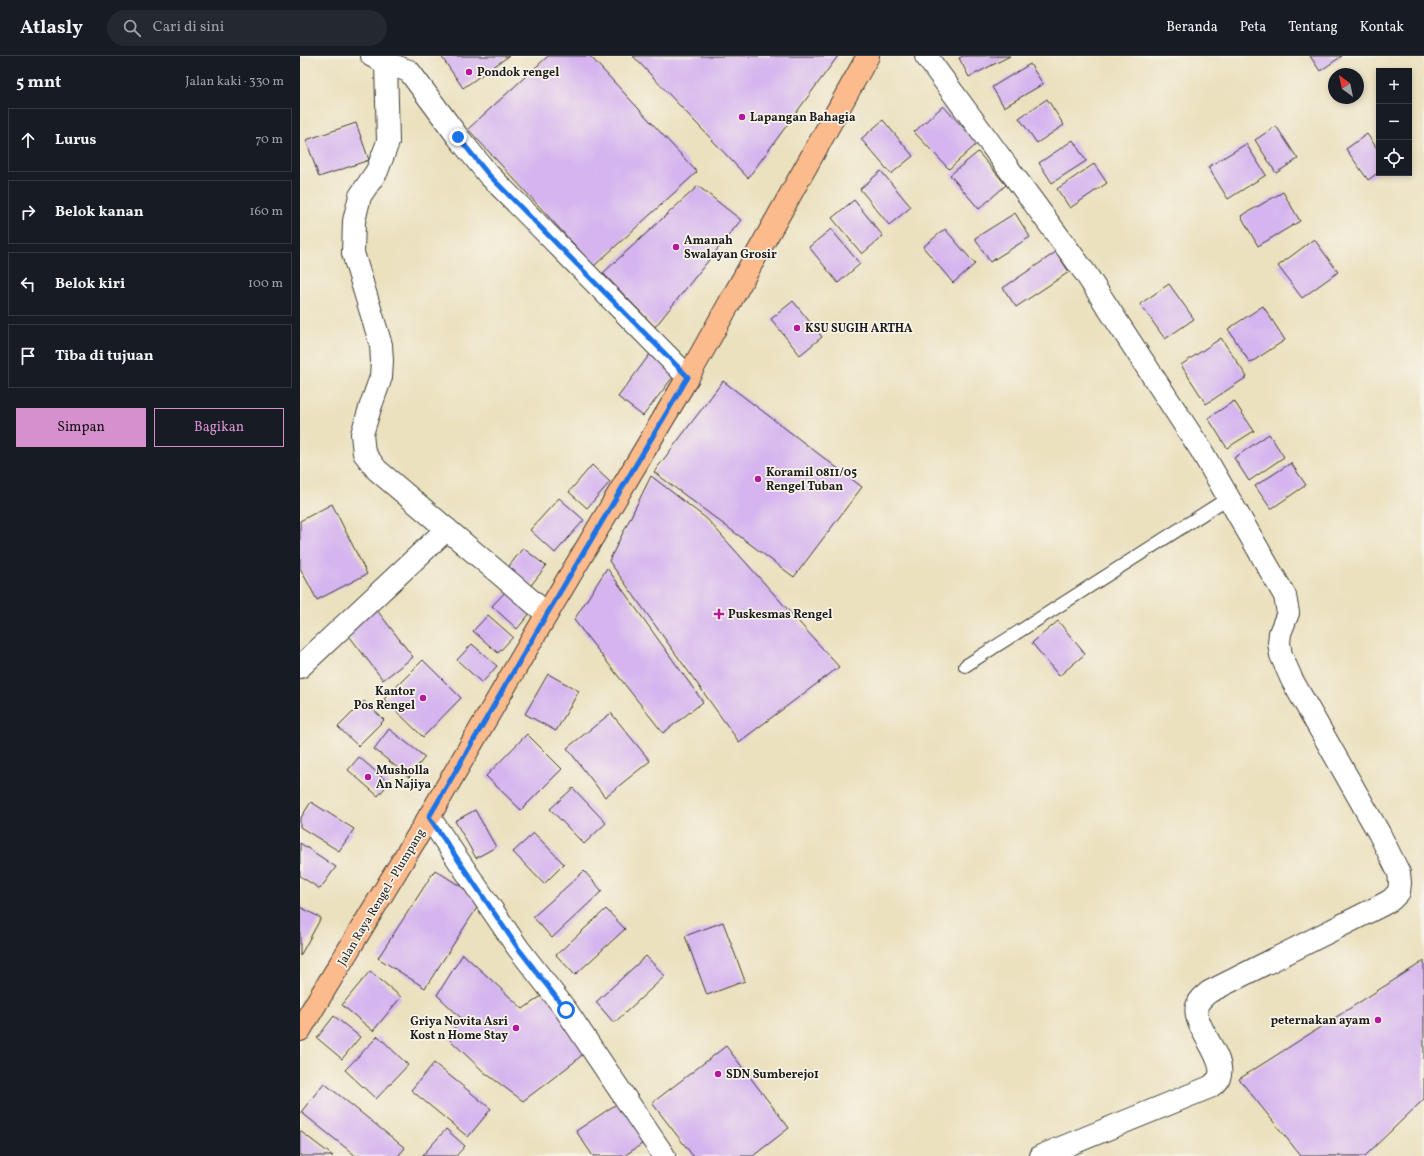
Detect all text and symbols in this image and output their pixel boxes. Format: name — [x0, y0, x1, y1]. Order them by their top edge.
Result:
search box — [107, 10, 387, 46]
text: Atlasly — [20, 15, 83, 41]
icon: search — [121, 17, 143, 39]
text: Cari di sini — [153, 17, 224, 38]
text: Beranda — [1166, 18, 1218, 37]
text: Peta — [1240, 18, 1266, 37]
text: Tentang — [1288, 18, 1338, 37]
text: Kontak — [1360, 18, 1404, 37]
place label: Pondok rengel — [477, 65, 559, 81]
marker: Pondok rengel — [464, 67, 474, 77]
north arrow — [1328, 68, 1364, 104]
map controls — [1376, 68, 1412, 176]
button: + — [1376, 68, 1412, 104]
text: 5 mnt — [16, 71, 61, 94]
text: Jalan kaki · 330 m — [185, 73, 284, 91]
button: − — [1376, 104, 1412, 140]
place label: Lapangan Bahagia — [750, 110, 856, 126]
marker: Lapangan Bahagia — [737, 112, 747, 122]
route end — [449, 128, 467, 146]
icon: ahead — [17, 129, 39, 151]
text: Lurus — [55, 130, 96, 151]
text: 70 m — [255, 131, 283, 149]
button: locate — [1376, 140, 1412, 176]
icon: right — [17, 201, 39, 223]
text: Belok kanan — [55, 202, 144, 223]
text: 160 m — [249, 203, 283, 221]
place label: Amanah Swalayan Grosir — [684, 233, 777, 263]
marker: Amanah Swalayan Grosir — [671, 242, 681, 252]
icon: left — [17, 273, 39, 295]
text: Belok kiri — [55, 274, 125, 295]
text: 100 m — [248, 275, 283, 293]
place label: KSU SUGIH ARTHA — [805, 321, 913, 337]
marker: KSU SUGIH ARTHA — [792, 323, 802, 333]
icon: arrive — [17, 345, 39, 367]
text: Tiba di tujuan — [55, 346, 154, 367]
button: Simpan — [16, 408, 146, 447]
button: Bagikan — [154, 408, 284, 447]
place label: Koramil 0811/05 Rengel Tuban — [766, 465, 857, 495]
marker: Koramil 0811/05 Rengel Tuban — [753, 474, 763, 484]
place label: Puskesmas Rengel — [728, 607, 832, 623]
marker: Puskesmas Rengel — [713, 608, 725, 620]
place label: Kantor Pos Rengel — [354, 684, 415, 714]
marker: Kantor Pos Rengel — [418, 693, 428, 703]
place label: Musholla An Najiya — [376, 763, 432, 793]
marker: Musholla An Najiya — [363, 772, 373, 782]
street label: Jalan Raya Rengel - Plumpang — [334, 826, 429, 969]
route start — [557, 1001, 575, 1019]
place label: peternakan ayam — [1270, 1013, 1370, 1029]
place label: Griya Novita Asri Kost n Home Stay — [410, 1014, 508, 1044]
marker: peternakan ayam — [1373, 1015, 1383, 1025]
marker: Griya Novita Asri Kost n Home Stay — [511, 1023, 521, 1033]
place label: SDN Sumberejo1 — [726, 1067, 819, 1083]
marker: SDN Sumberejo1 — [713, 1069, 723, 1079]

